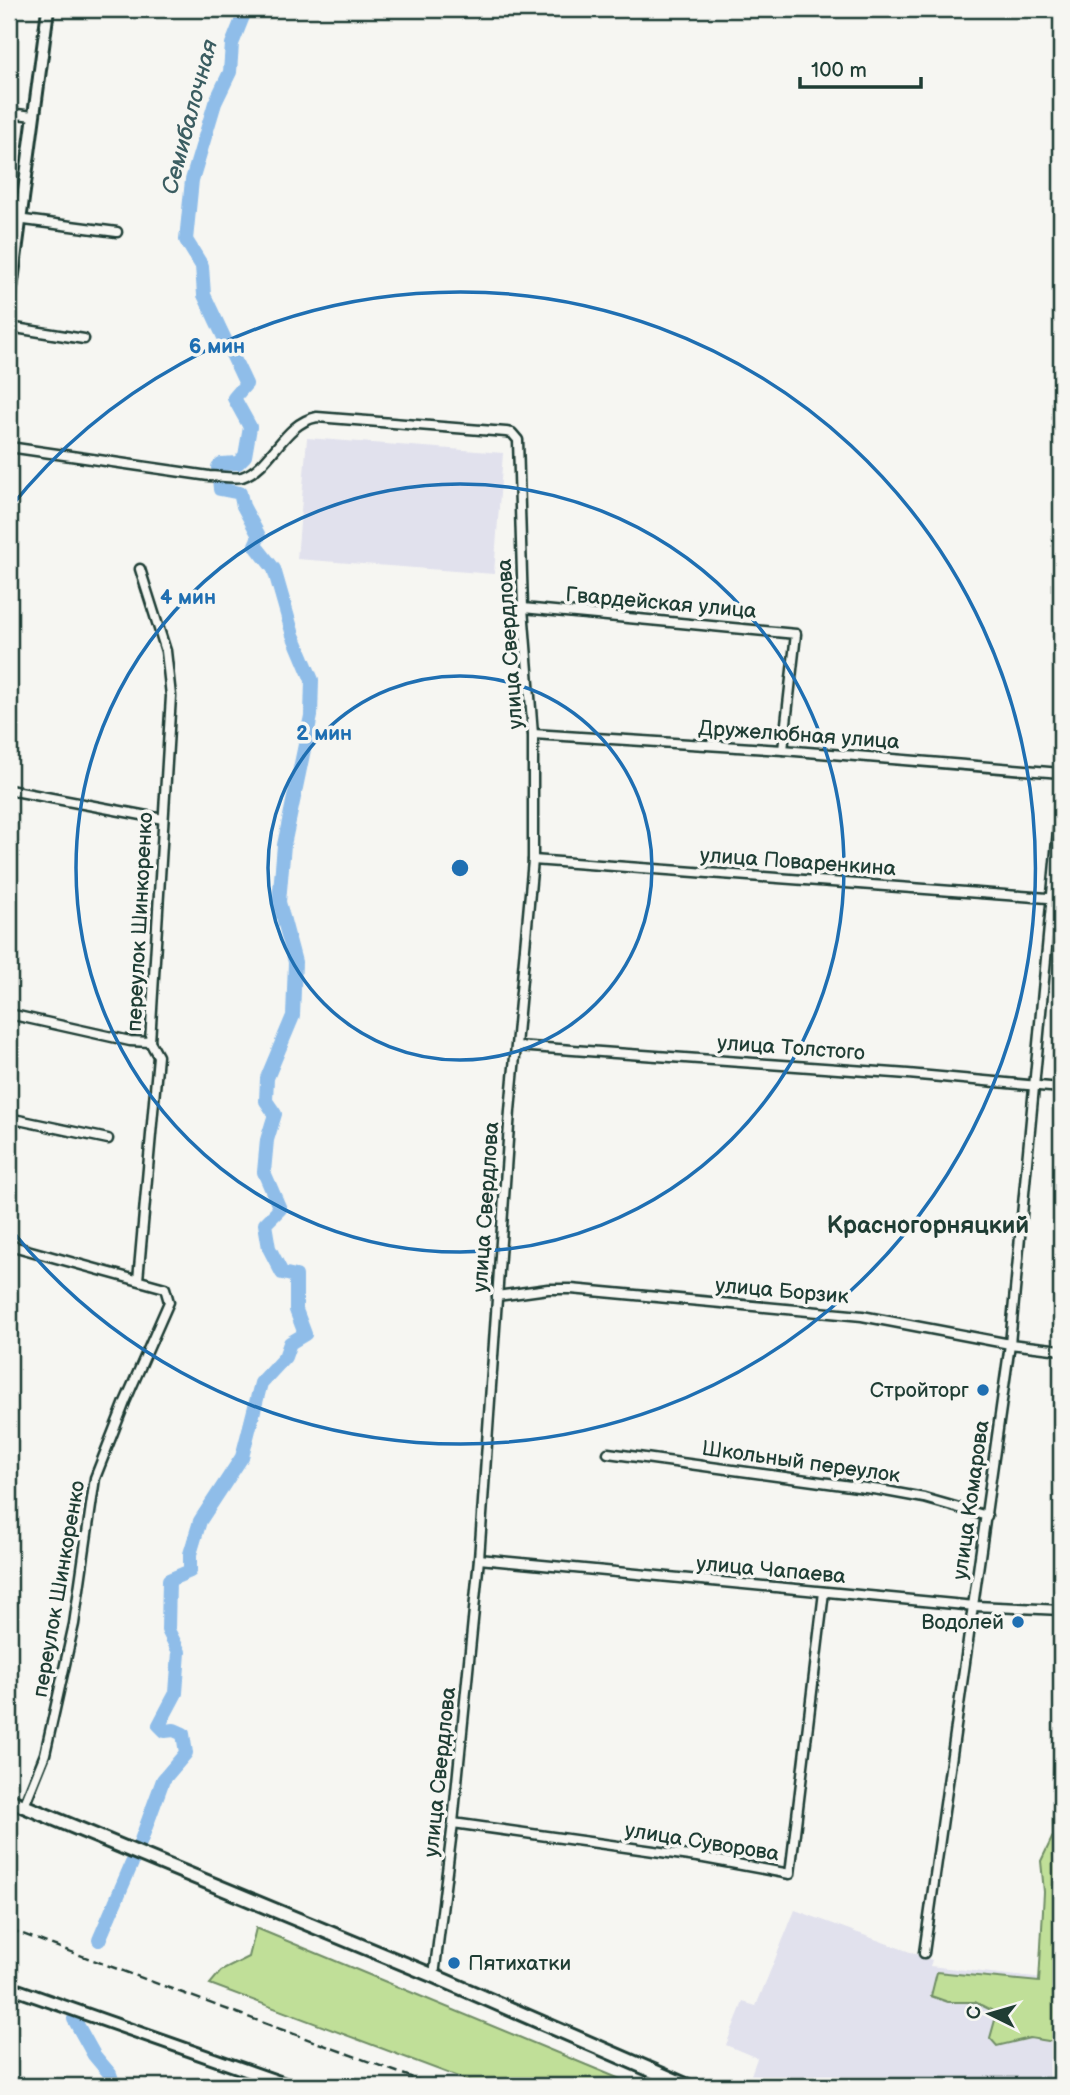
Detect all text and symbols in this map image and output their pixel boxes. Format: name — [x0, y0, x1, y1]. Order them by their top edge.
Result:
water label: Семибалочная — [156, 36, 224, 197]
scale bar — [800, 46, 921, 90]
text: 100 m — [811, 58, 867, 83]
text: 6 мин — [189, 334, 245, 359]
street label: улица Свердлова — [492, 557, 528, 730]
street label: Гвардейская улица — [564, 582, 758, 624]
text: 4 мин — [160, 585, 216, 610]
street label: Дружелюбная улица — [698, 716, 901, 755]
text: 2 мин — [296, 721, 352, 746]
street label: переулок Шинкоренко — [122, 812, 158, 1032]
street label: улица Поваренкина — [699, 843, 897, 881]
centre of rings — [448, 856, 472, 880]
street label: улица Толстого — [716, 1030, 866, 1066]
street label: улица Свердлова — [468, 1120, 504, 1293]
district label: Красногорняцкий — [827, 1211, 1029, 1240]
street label: улица Борзик — [714, 1273, 850, 1309]
place label: Стройторг — [870, 1378, 969, 1403]
marker: Стройторг — [975, 1382, 991, 1398]
street label: улица Комарова — [947, 1418, 995, 1581]
street label: Школьный переулок — [700, 1436, 902, 1488]
street label: переулок Шинкоренко — [28, 1479, 90, 1699]
street label: улица Чапаева — [695, 1551, 847, 1589]
place label: Водолей — [921, 1610, 1004, 1635]
marker: Водолей — [1010, 1614, 1026, 1630]
street label: улица Свердлова — [419, 1685, 461, 1858]
street label: улица Суворова — [623, 1817, 781, 1867]
place label: Пятихатки — [468, 1951, 571, 1976]
marker: Пятихатки — [446, 1955, 462, 1971]
north arrow — [954, 1980, 1024, 2050]
text: С — [963, 2005, 987, 2020]

